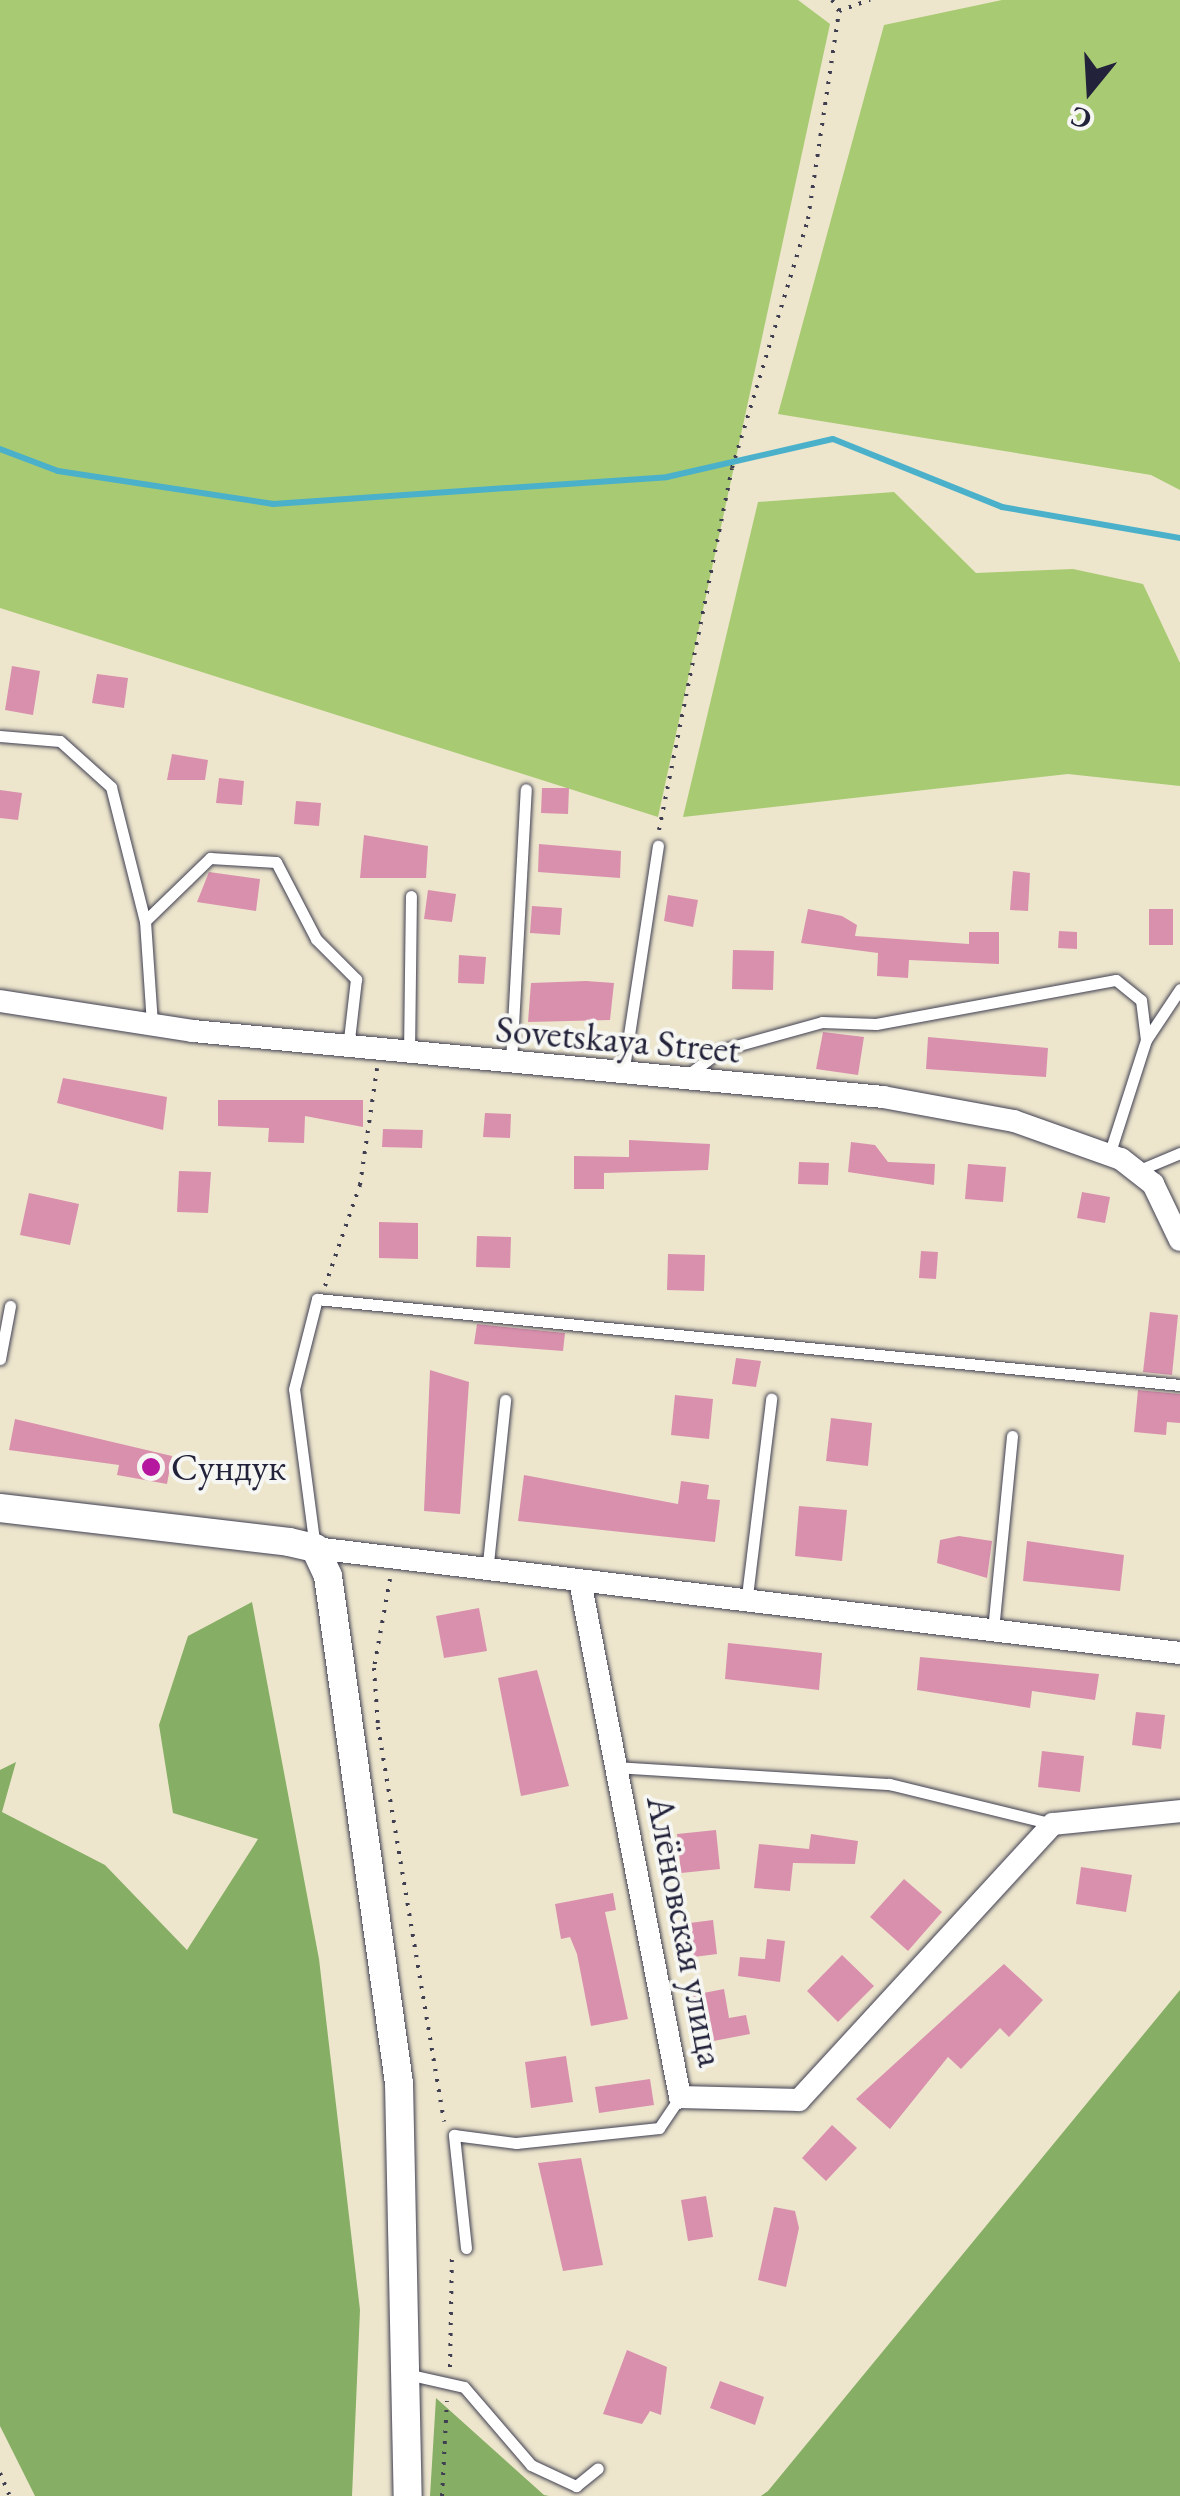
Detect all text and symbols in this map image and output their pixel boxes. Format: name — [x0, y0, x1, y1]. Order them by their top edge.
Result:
north arrow — [1040, 40, 1140, 140]
text: С — [1066, 98, 1096, 139]
street label: Sovetskaya Street — [494, 1006, 742, 1072]
place label: Сундук — [171, 1444, 287, 1490]
marker: Сундук — [140, 1456, 162, 1478]
street label: Алёновская улица — [637, 1792, 735, 2070]

